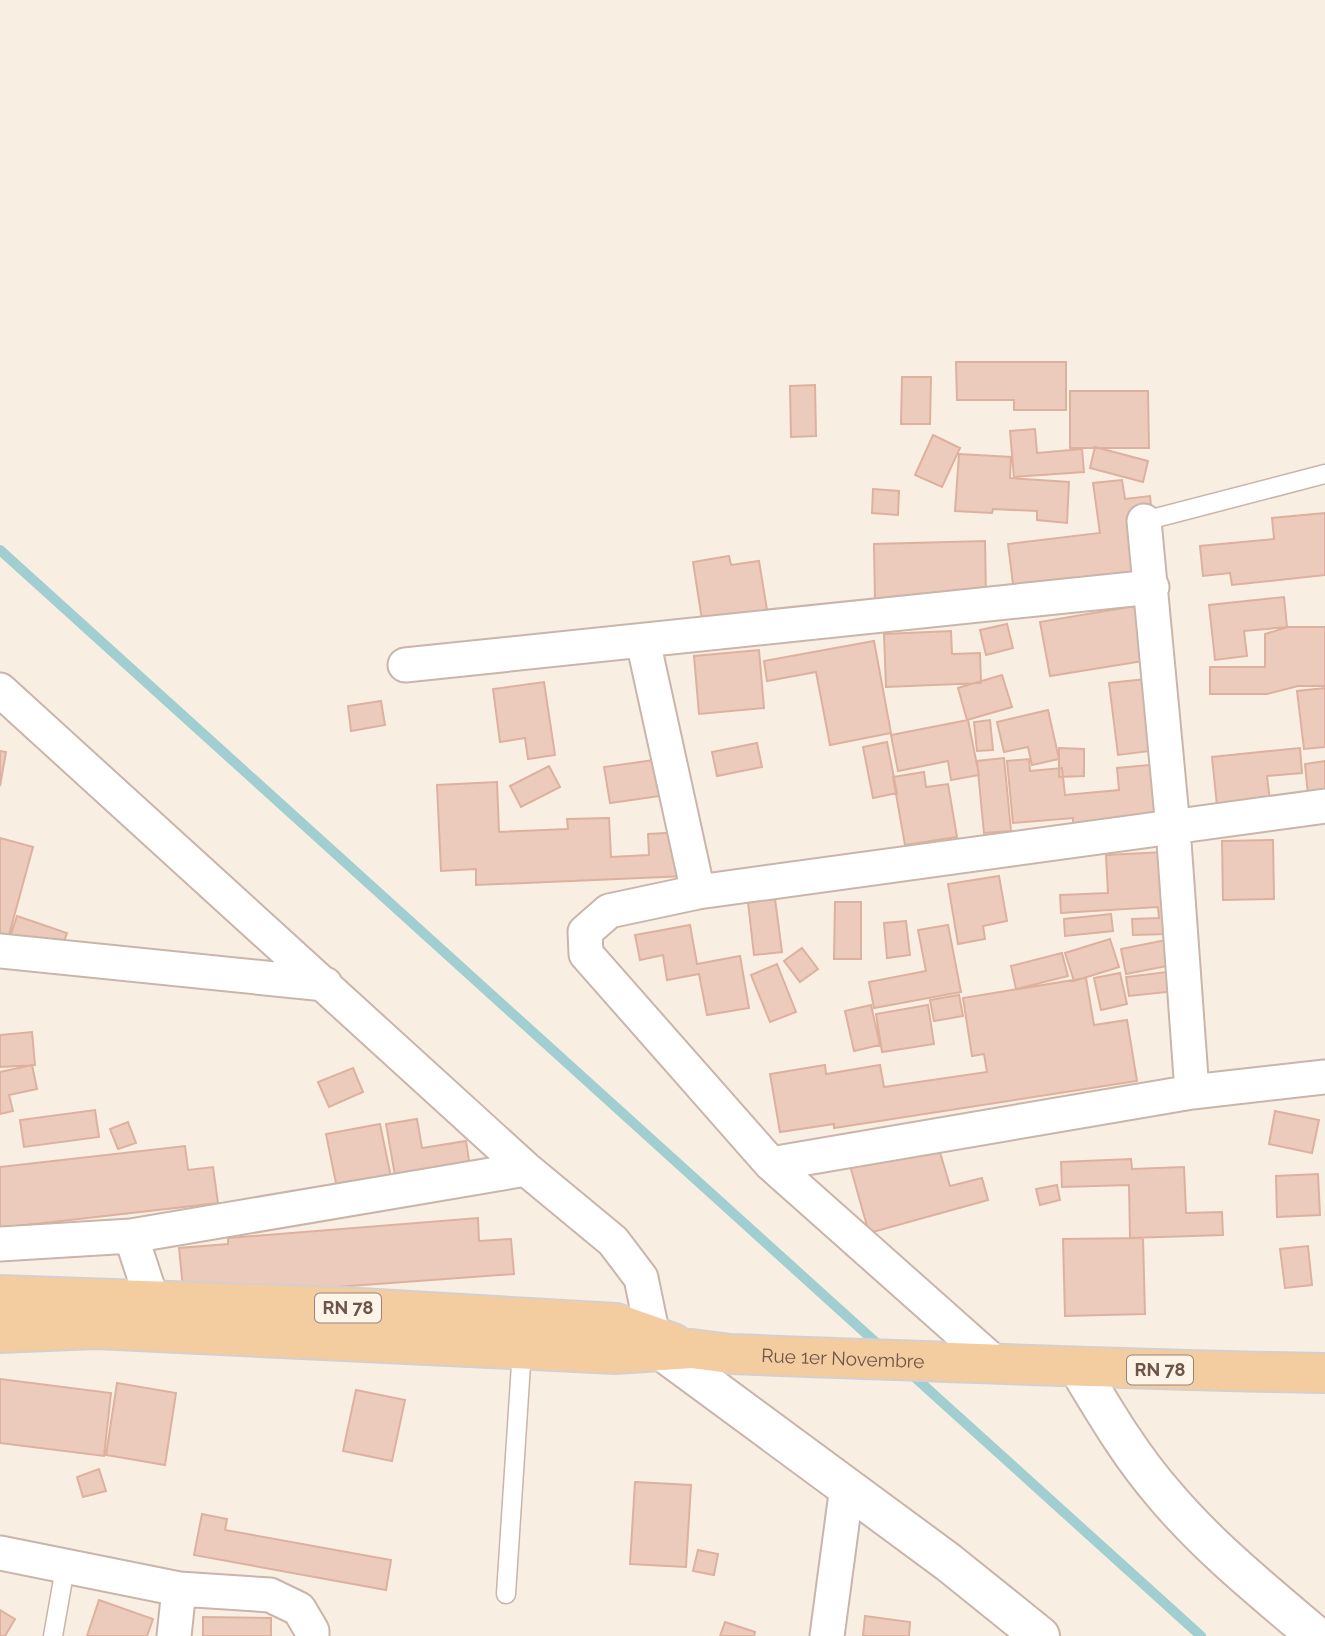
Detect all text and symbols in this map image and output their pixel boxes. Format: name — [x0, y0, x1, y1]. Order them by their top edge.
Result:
road number: RN 78 — [315, 1294, 381, 1322]
street label: Rue 1er Novembre — [761, 1344, 925, 1372]
road number: RN 78 — [1127, 1356, 1193, 1385]

